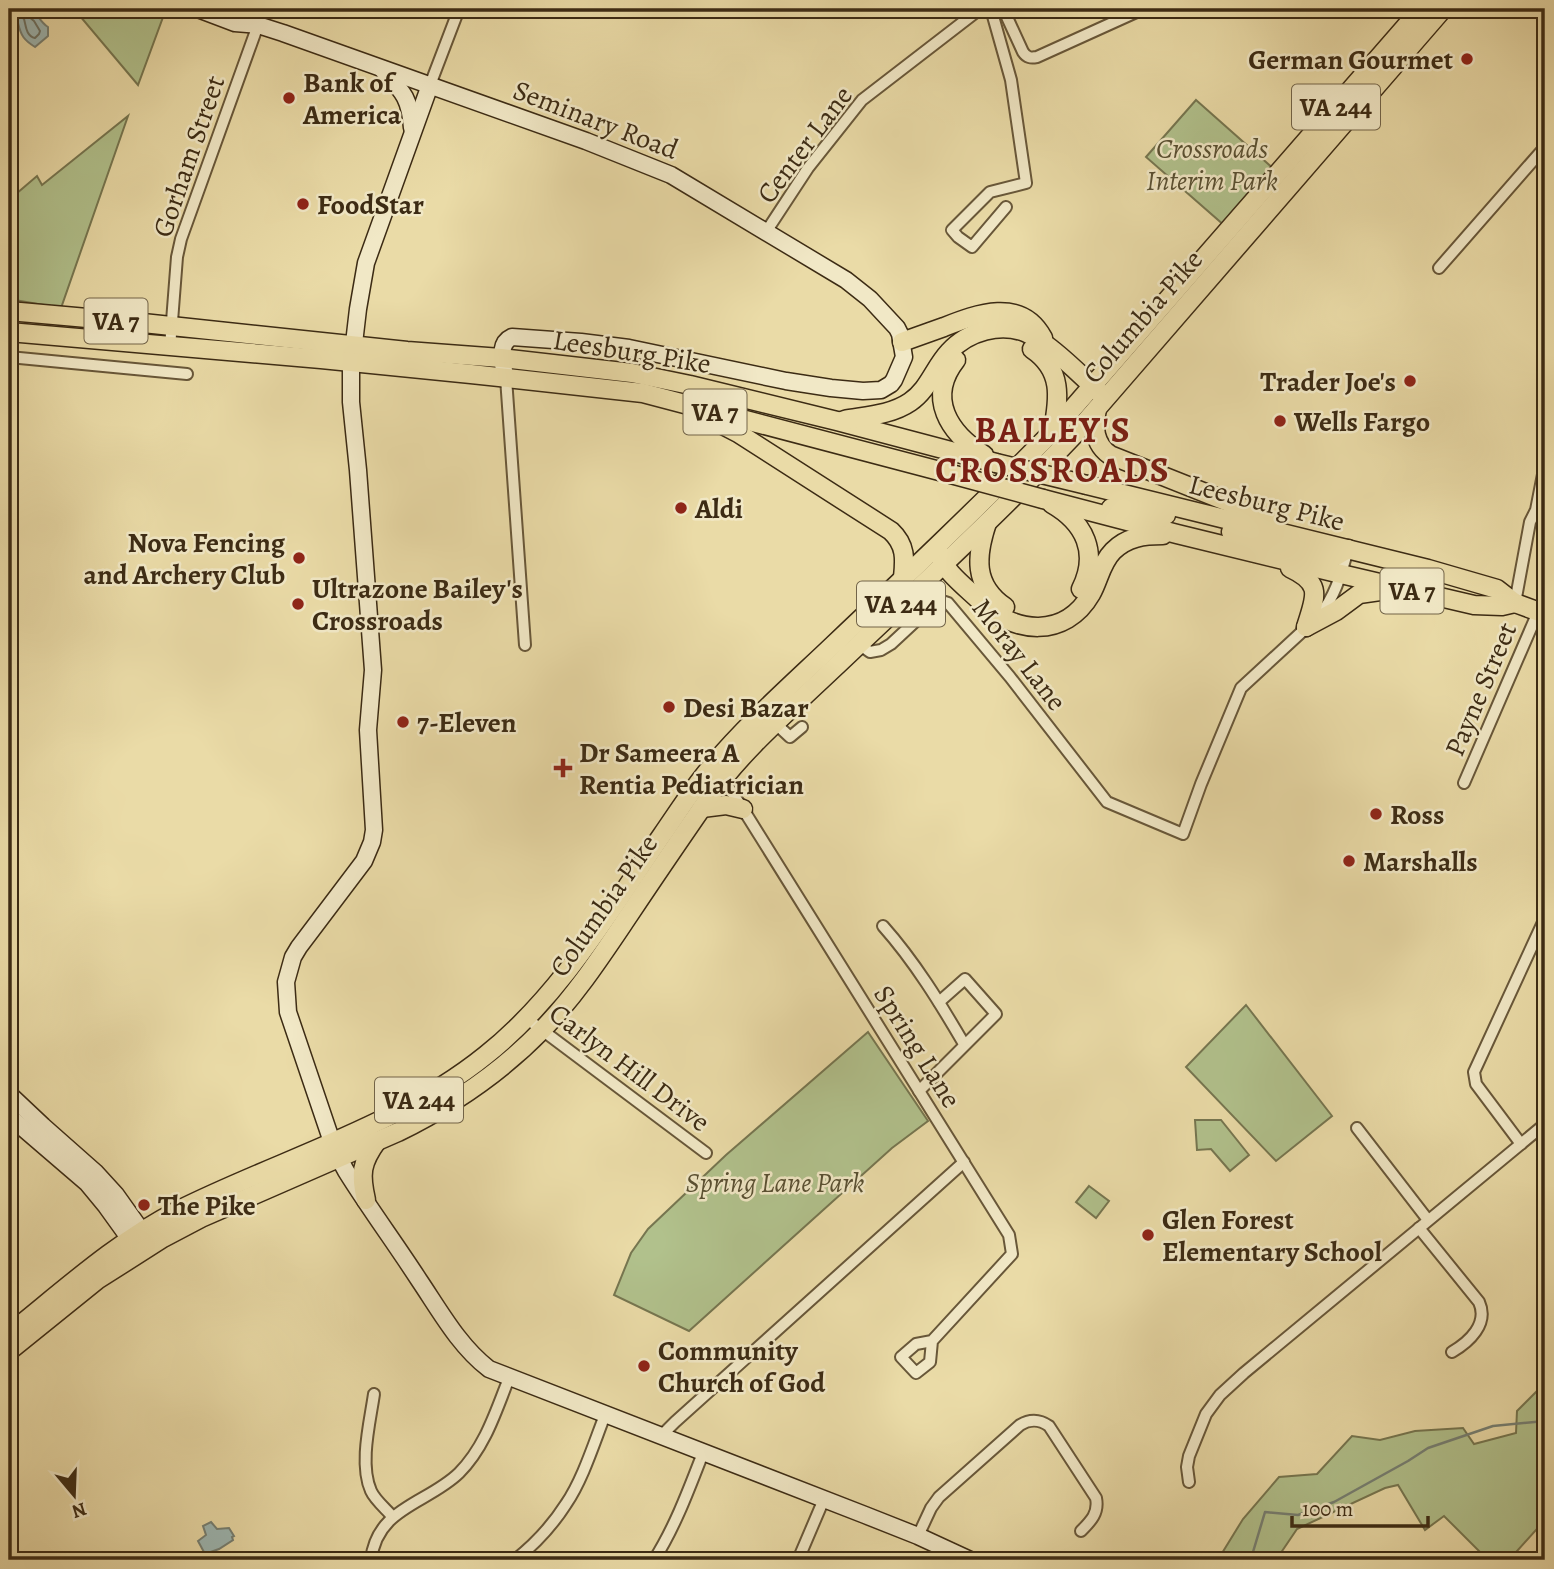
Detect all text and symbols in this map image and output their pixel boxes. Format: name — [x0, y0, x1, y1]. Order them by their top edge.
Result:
place label: German Gourmet — [1248, 41, 1453, 79]
marker: German Gourmet — [1459, 51, 1475, 67]
place label: Bank of America — [302, 64, 402, 134]
street label: Gorham Street — [144, 70, 234, 242]
street label: Seminary Road — [508, 71, 685, 169]
street label: Center Lane — [748, 78, 862, 211]
road number: VA 244 — [1292, 85, 1380, 130]
marker: Bank of America — [281, 90, 297, 106]
park label: Crossroads Interim Park — [1146, 130, 1278, 200]
place label: FoodStar — [317, 186, 424, 224]
marker: FoodStar — [295, 196, 311, 212]
street label: Columbia Pike — [1074, 242, 1212, 392]
road number: VA 7 — [85, 298, 148, 344]
street label: Leesburg Pike — [550, 321, 713, 383]
place label: Trader Joe's — [1260, 363, 1396, 401]
marker: Trader Joe's — [1402, 373, 1418, 389]
road number: VA 7 — [684, 390, 746, 434]
place label: Wells Fargo — [1293, 403, 1430, 441]
district label: BAILEY'S CROSSROADS — [935, 406, 1171, 494]
marker: Wells Fargo — [1272, 413, 1288, 429]
street label: Leesburg Pike — [1185, 465, 1349, 541]
place label: Aldi — [694, 490, 743, 528]
marker: Aldi — [673, 500, 689, 516]
place label: Nova Fencing and Archery Club — [83, 524, 286, 594]
marker: Nova Fencing and Archery Club — [291, 550, 307, 566]
road number: VA 7 — [1380, 568, 1444, 614]
place label: Ultrazone Bailey's Crossroads — [312, 570, 523, 640]
road number: VA 244 — [857, 582, 945, 626]
street label: Moray Lane — [963, 590, 1075, 719]
marker: Ultrazone Bailey's Crossroads — [290, 596, 306, 612]
street label: Payne Street — [1436, 617, 1526, 762]
place label: Desi Bazar — [683, 689, 809, 727]
marker: Desi Bazar — [661, 699, 677, 715]
place label: 7-Eleven — [417, 704, 517, 742]
marker: 7-Eleven — [395, 714, 411, 730]
place label: Dr Sameera A Rentia Pediatrician — [579, 734, 804, 804]
marker: Dr Sameera A Rentia Pediatrician — [553, 758, 573, 778]
place label: Ross — [1390, 796, 1444, 834]
marker: Ross — [1368, 806, 1384, 822]
street label: Columbia Pike — [541, 827, 667, 984]
place label: Marshalls — [1363, 843, 1478, 881]
marker: Marshalls — [1341, 853, 1357, 869]
street label: Spring Lane — [864, 978, 970, 1115]
street label: Carlyn Hill Drive — [541, 995, 718, 1141]
road number: VA 244 — [375, 1078, 463, 1122]
park label: Spring Lane Park — [685, 1164, 865, 1202]
place label: The Pike — [158, 1187, 256, 1225]
marker: The Pike — [136, 1197, 152, 1213]
place label: Glen Forest Elementary School — [1162, 1201, 1383, 1271]
marker: Glen Forest Elementary School — [1140, 1227, 1156, 1243]
place label: Community Church of God — [658, 1332, 826, 1402]
marker: Community Church of God — [636, 1358, 652, 1374]
north arrow — [38, 1460, 108, 1530]
scale bar — [1292, 1485, 1428, 1529]
text: 100 m — [1302, 1495, 1353, 1523]
text: N — [68, 1496, 90, 1525]

